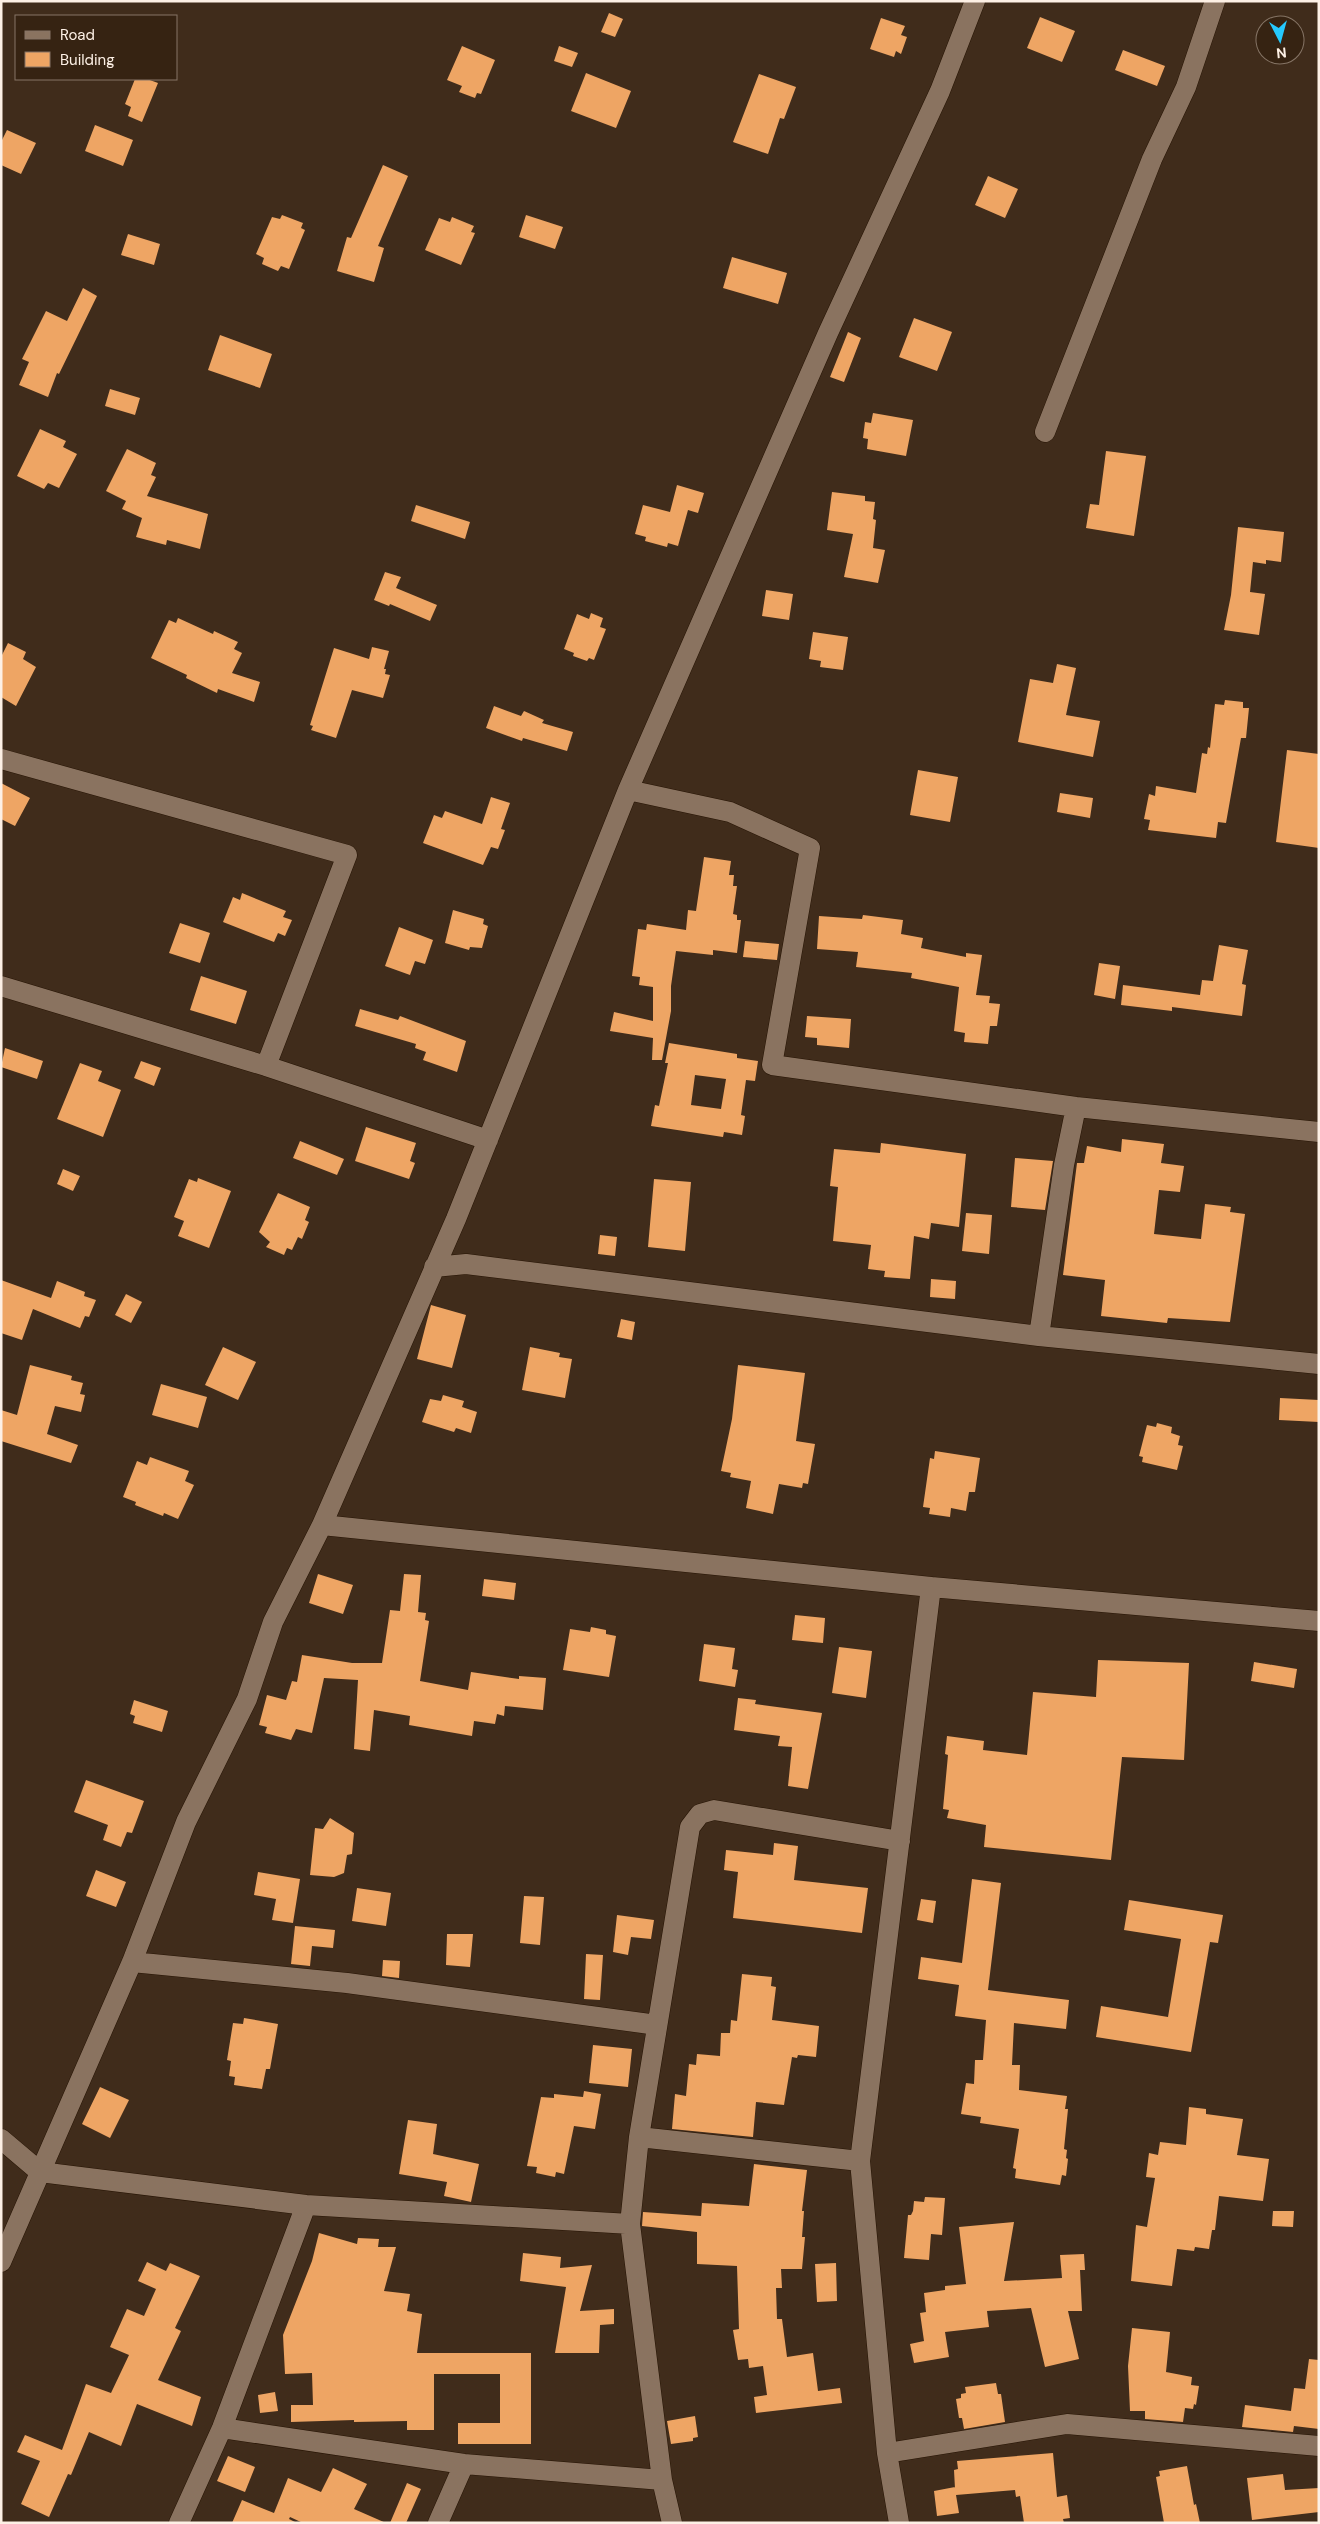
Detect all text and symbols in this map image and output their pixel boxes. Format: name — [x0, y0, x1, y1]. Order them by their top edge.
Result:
legend — [15, 15, 178, 80]
north arrow — [1255, 15, 1305, 65]
text: Road — [60, 25, 95, 45]
text: N — [1275, 43, 1287, 62]
text: Building — [60, 50, 115, 70]

